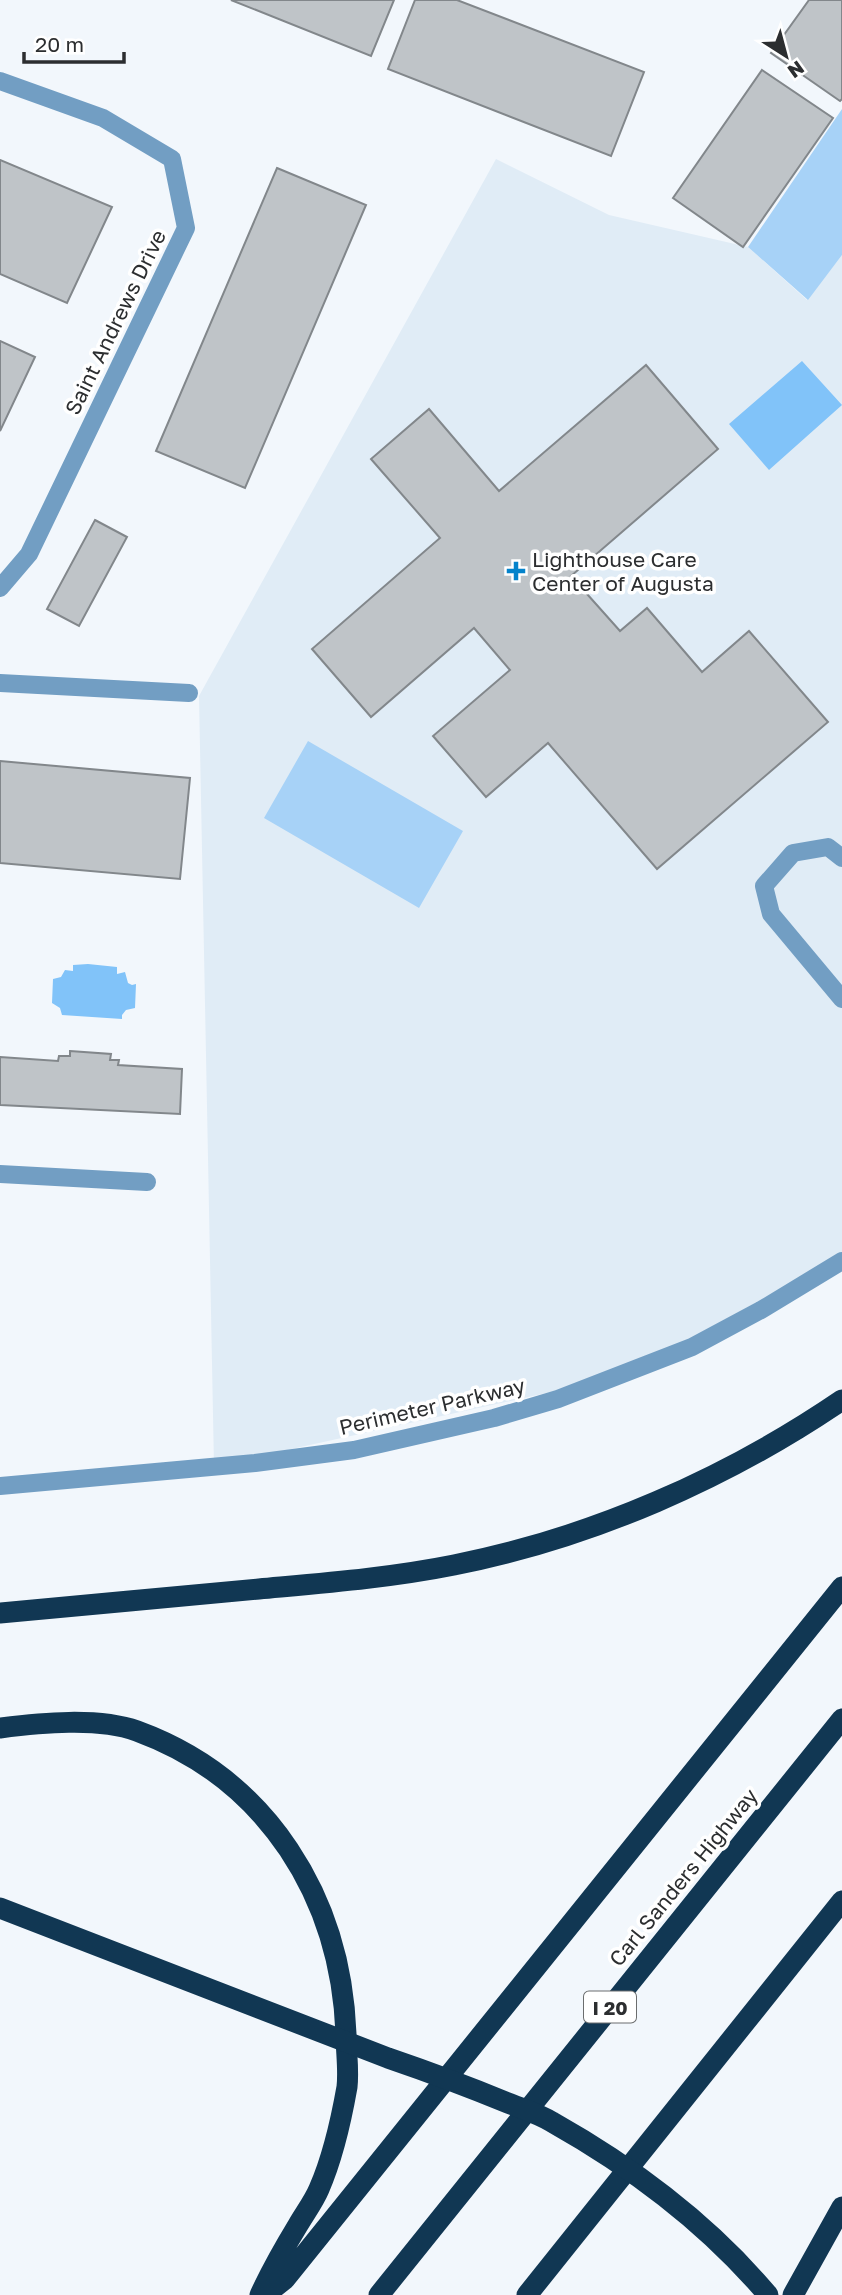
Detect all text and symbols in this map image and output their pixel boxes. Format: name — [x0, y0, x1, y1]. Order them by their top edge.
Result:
scale bar — [24, 21, 124, 65]
north arrow — [751, 21, 821, 91]
text: 20 m — [35, 31, 84, 57]
text: N — [784, 57, 809, 84]
street label: Saint Andrews Drive — [59, 225, 171, 419]
place label: Lighthouse Care Center of Augusta — [532, 546, 714, 596]
marker: Lighthouse Care Center of Augusta — [506, 561, 526, 581]
street label: Perimeter Parkway — [337, 1372, 528, 1440]
street label: Carl Sanders Highway — [603, 1783, 763, 1971]
road number: I 20 — [584, 1992, 636, 2022]

